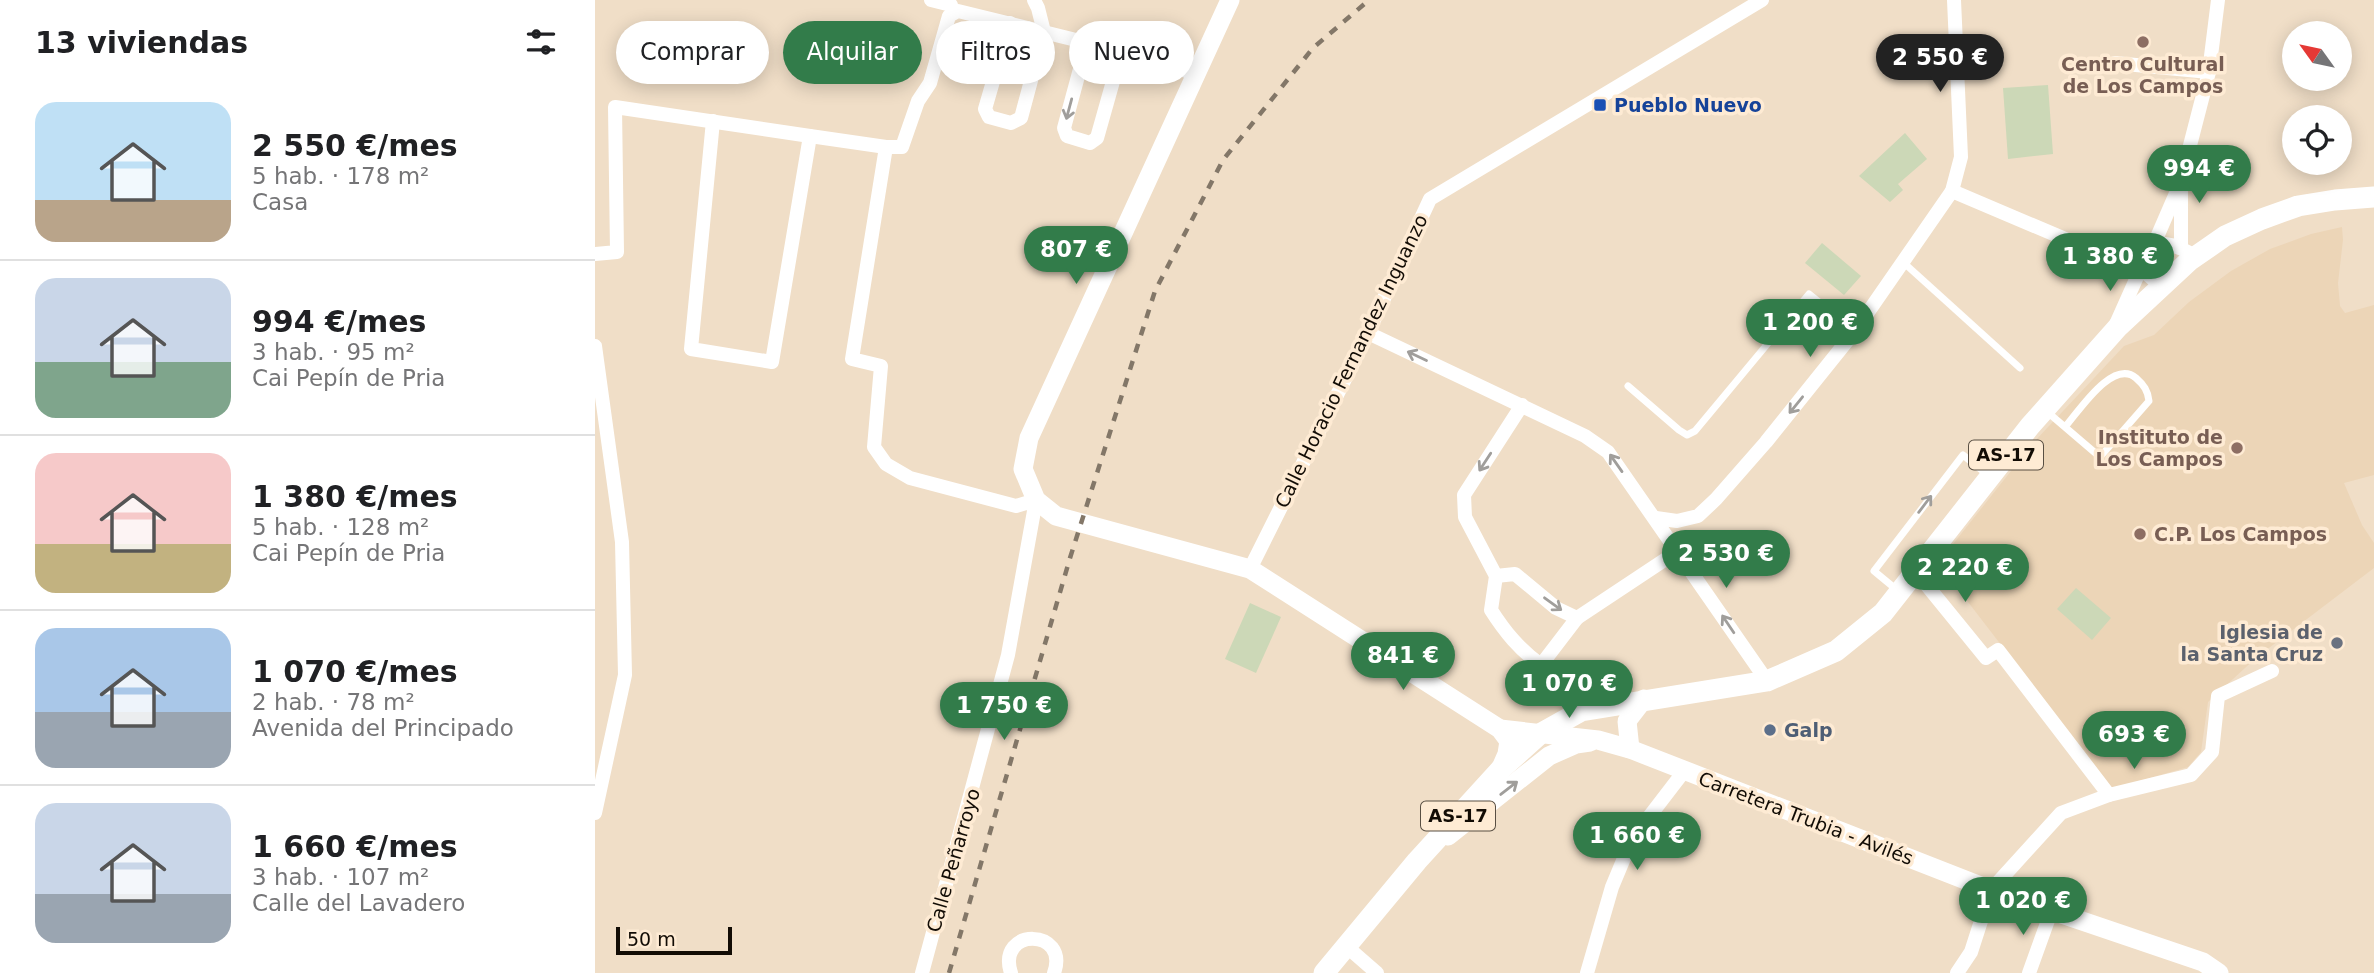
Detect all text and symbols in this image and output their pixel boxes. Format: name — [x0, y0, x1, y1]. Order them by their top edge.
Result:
chip: Comprar — [616, 21, 769, 84]
chip: Alquilar — [783, 21, 922, 84]
chip: Filtros — [936, 21, 1055, 84]
chip: Nuevo — [1069, 21, 1194, 84]
north arrow — [2282, 21, 2352, 91]
map controls — [2282, 21, 2352, 175]
icon: filters — [522, 23, 560, 61]
text: 13 viviendas — [35, 25, 248, 60]
pin: 2 550 € — [1875, 34, 2005, 94]
marker: Centro Cultural de Los Campos — [2135, 34, 2151, 50]
text: 2 550 € — [1892, 44, 1988, 70]
place label: Centro Cultural de Los Campos — [2061, 53, 2225, 97]
place label: Pueblo Nuevo — [1614, 94, 1762, 116]
marker: Pueblo Nuevo — [1592, 97, 1608, 113]
one-way arrow — [1062, 98, 1075, 120]
button: locate — [2282, 105, 2352, 175]
text: 2 550 €/mes — [252, 128, 458, 163]
icon: home — [91, 130, 175, 214]
pin: 994 € — [2150, 146, 2248, 205]
text: 994 € — [2163, 155, 2235, 181]
text: 5 hab. · 178 m² — [252, 163, 429, 189]
text: Casa — [252, 189, 308, 215]
street label: Calle Horacio Fernandez Inguanzo — [1270, 211, 1432, 511]
pin: 807 € — [1027, 226, 1125, 286]
pin: 1 380 € — [2045, 233, 2175, 293]
text: 807 € — [1040, 236, 1112, 262]
text: 1 380 € — [2062, 243, 2158, 269]
pin: 1 200 € — [1745, 300, 1875, 359]
text: 994 €/mes — [252, 304, 426, 339]
icon: home — [91, 306, 175, 390]
text: 1 200 € — [1762, 309, 1858, 335]
text: 3 hab. · 95 m² — [252, 339, 415, 365]
one-way arrow — [1407, 349, 1428, 362]
text: Cai Pepín de Pria — [252, 365, 445, 391]
one-way arrow — [1788, 395, 1804, 413]
place label: Instituto de Los Campos — [2095, 426, 2223, 470]
road number: AS-17 — [1969, 440, 2043, 470]
marker: Instituto de Los Campos — [2229, 440, 2245, 456]
one-way arrow — [1478, 452, 1492, 472]
one-way arrow — [1609, 454, 1623, 473]
text: 1 380 €/mes — [252, 479, 458, 514]
icon: home — [91, 481, 175, 565]
one-way arrow — [1918, 496, 1933, 514]
text: 5 hab. · 128 m² — [252, 514, 429, 540]
place label: C.P. Los Campos — [2154, 523, 2327, 545]
marker: C.P. Los Campos — [2132, 526, 2148, 542]
pin: 2 530 € — [1661, 530, 1791, 590]
text: Cai Pepín de Pria — [252, 540, 445, 566]
text: 2 530 € — [1678, 540, 1774, 566]
pin: 2 220 € — [1900, 544, 2030, 604]
text: 2 220 € — [1917, 554, 2013, 580]
one-way arrow — [1543, 597, 1562, 612]
one-way arrow — [1721, 615, 1735, 634]
place label: Iglesia de la Santa Cruz — [2181, 621, 2323, 665]
pin: 841 € — [1354, 632, 1452, 692]
marker: Iglesia de la Santa Cruz — [2329, 635, 2345, 651]
text: 841 € — [1367, 642, 1439, 668]
text: 1 070 €/mes — [252, 654, 458, 689]
icon: home — [91, 656, 175, 740]
pin: 1 070 € — [1504, 660, 1634, 720]
text: 1 070 € — [1521, 670, 1617, 696]
pin: 1 750 € — [939, 682, 1069, 742]
text: 2 hab. · 78 m² — [252, 689, 415, 715]
text: 1 750 € — [956, 692, 1052, 718]
pin: 693 € — [2085, 712, 2183, 771]
text: Avenida del Principado — [252, 715, 514, 741]
place label: Galp — [1784, 719, 1833, 741]
text: 693 € — [2098, 721, 2170, 747]
marker: Galp — [1762, 722, 1778, 738]
street label: Carretera Trubia - Avilés — [1696, 767, 1916, 869]
one-way arrow — [1499, 780, 1517, 796]
street label: Calle Peñarroyo — [922, 785, 984, 935]
road number: AS-17 — [1421, 802, 1495, 830]
pin: 1 660 € — [1572, 812, 1702, 872]
text: 1 660 € — [1589, 822, 1685, 848]
text: 1 660 €/mes — [252, 829, 458, 864]
icon: home — [91, 831, 175, 915]
text: 3 hab. · 107 m² — [252, 864, 429, 890]
pin: 1 020 € — [1958, 878, 2088, 937]
text: 1 020 € — [1975, 887, 2071, 913]
text: Calle del Lavadero — [252, 890, 465, 916]
scale bar — [616, 924, 731, 956]
text: 50 m — [627, 928, 676, 950]

